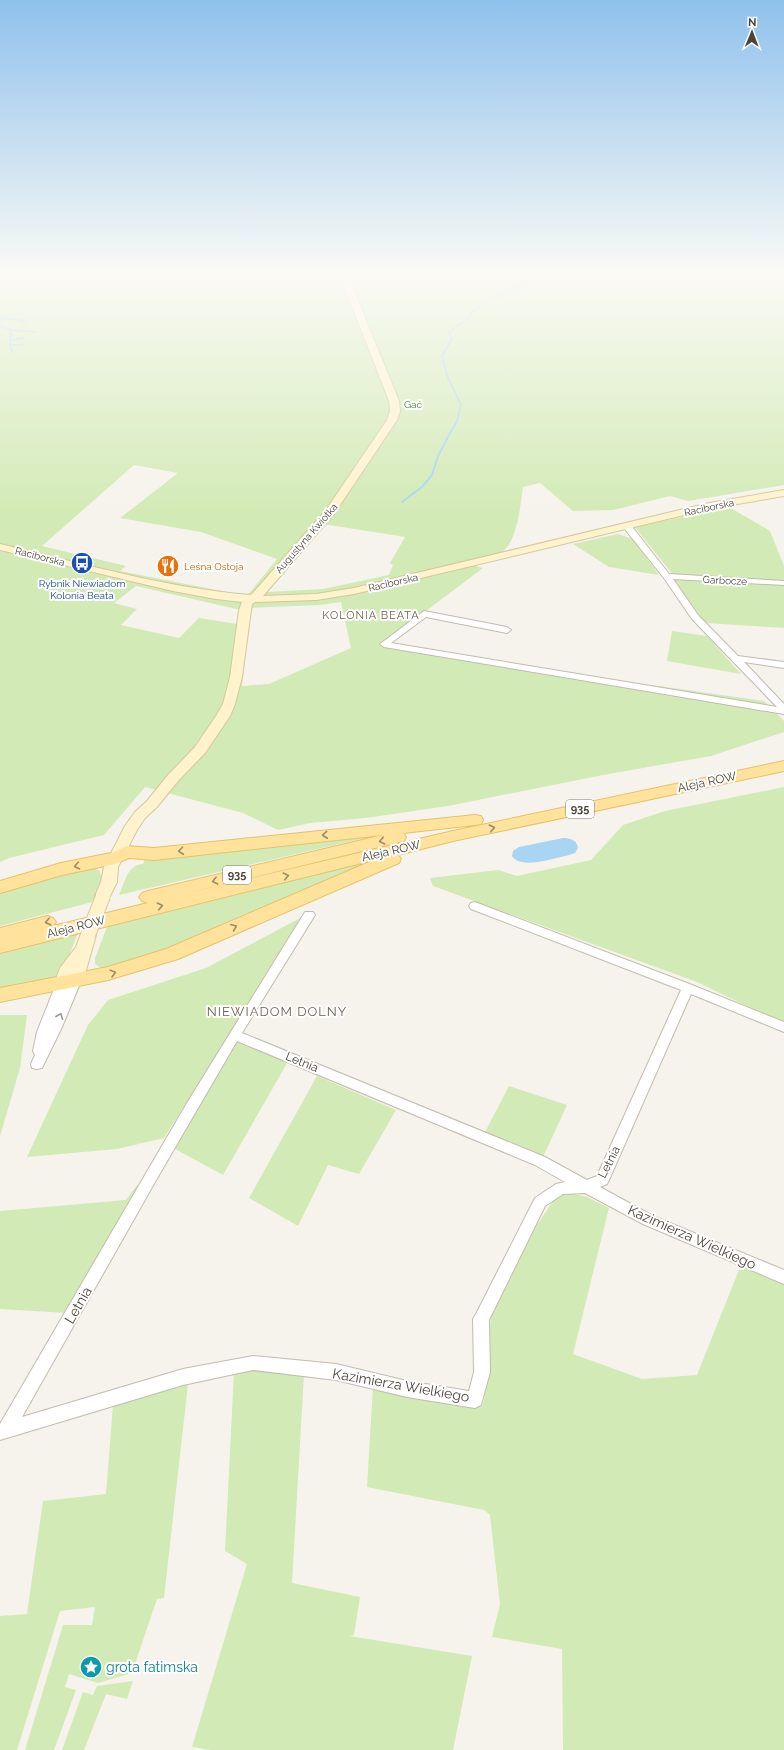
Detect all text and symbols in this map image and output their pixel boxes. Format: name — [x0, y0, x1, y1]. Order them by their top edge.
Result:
north arrow — [732, 12, 772, 52]
text: N — [748, 16, 756, 29]
park label: Gać — [404, 399, 423, 410]
street label: Raciborska — [683, 497, 735, 518]
street label: Augustyna Kwiotka — [273, 501, 340, 575]
street label: Raciborska — [14, 545, 66, 568]
bus stop icon: Rybnik Niewiadom Kolonia Beata — [69, 550, 95, 576]
restaurant icon: Leśna Ostoja — [155, 553, 181, 579]
place label: Leśna Ostoja — [184, 561, 244, 572]
street label: Raciborska — [367, 571, 419, 594]
street label: Garbocze — [703, 574, 748, 587]
place label: Rybnik Niewiadom Kolonia Beata — [39, 578, 125, 601]
district label: KOLONIA BEATA — [322, 609, 420, 622]
street label: Aleja ROW — [676, 769, 738, 795]
road number: 935 — [566, 800, 594, 818]
one-way arrow — [488, 824, 495, 833]
one-way arrow — [321, 830, 328, 839]
one-way arrow — [379, 836, 386, 845]
street label: Aleja ROW — [360, 837, 422, 865]
one-way arrow — [178, 846, 184, 855]
one-way arrow — [73, 861, 80, 869]
road number: 935 — [223, 866, 251, 884]
one-way arrow — [283, 872, 290, 881]
one-way arrow — [212, 876, 218, 884]
one-way arrow — [157, 903, 163, 911]
street label: Aleja ROW — [45, 913, 107, 941]
one-way arrow — [45, 917, 52, 926]
one-way arrow — [231, 924, 238, 932]
one-way arrow — [109, 969, 116, 978]
district label: NIEWIADOM DOLNY — [207, 1004, 347, 1019]
one-way arrow — [55, 1013, 63, 1021]
street label: Letnia — [284, 1049, 320, 1075]
street label: Letnia — [595, 1144, 623, 1180]
street label: Kazimierza Wielkiego — [625, 1201, 759, 1273]
street label: Letnia — [61, 1284, 95, 1326]
street label: Kazimierza Wielkiego — [331, 1365, 471, 1405]
place icon: grota fatimska — [78, 1654, 104, 1680]
place label: grota fatimska — [106, 1659, 198, 1675]

